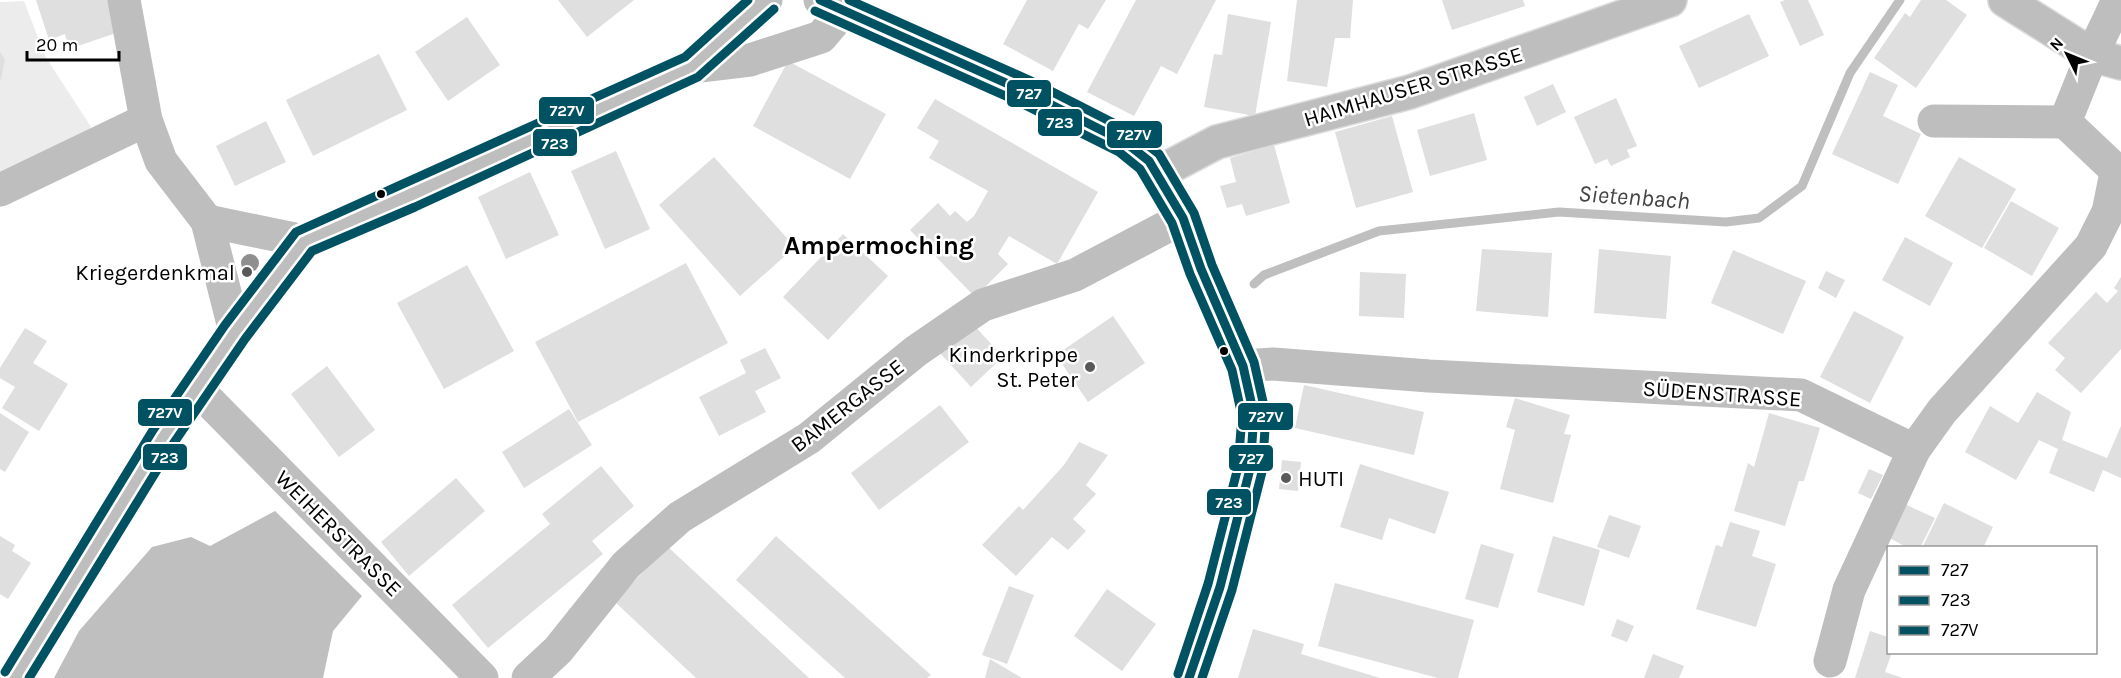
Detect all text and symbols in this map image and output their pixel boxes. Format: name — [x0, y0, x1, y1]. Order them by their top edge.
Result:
scale bar — [27, 24, 118, 62]
north arrow — [2037, 24, 2097, 84]
text: N — [2046, 33, 2067, 55]
text: 20 m — [36, 34, 78, 56]
street label: HAIMHAUSER STRASSE — [1301, 41, 1526, 133]
line badge: 727 — [1006, 79, 1052, 108]
text: 727 — [1016, 84, 1042, 103]
line badge: 727V — [538, 96, 595, 125]
text: 727V — [549, 101, 585, 120]
line badge: 723 — [1037, 108, 1083, 137]
text: 723 — [1046, 113, 1074, 132]
line badge: 727V — [1106, 120, 1163, 149]
text: 727V — [1116, 125, 1152, 144]
line badge: 723 — [532, 128, 578, 157]
text: 723 — [541, 134, 569, 153]
water label: Sietenbach — [1577, 179, 1691, 215]
unlabelled marker — [375, 188, 387, 200]
district label: Ampermoching — [784, 230, 974, 261]
place label: Kriegerdenkmal — [75, 260, 235, 286]
marker: Kriegerdenkmal — [240, 265, 254, 279]
place label: Kinderkrippe St. Peter — [949, 342, 1078, 393]
unlabelled marker — [1218, 345, 1230, 357]
street label: BAMERGASSE — [786, 354, 909, 458]
marker: Kinderkrippe St. Peter — [1083, 360, 1097, 374]
street label: SÜDENSTRASSE — [1642, 375, 1802, 413]
line badge: 727V — [137, 398, 193, 427]
line badge: 727V — [1237, 402, 1294, 431]
text: 727V — [147, 403, 183, 422]
text: 727V — [1248, 407, 1284, 426]
line badge: 723 — [142, 443, 188, 471]
line badge: 727 — [1228, 444, 1274, 472]
text: 723 — [151, 448, 179, 467]
text: 727 — [1238, 449, 1264, 468]
street label: WEIHERSTRASSE — [270, 465, 407, 602]
place label: HUTI — [1298, 466, 1344, 492]
marker: HUTI — [1279, 471, 1293, 485]
line badge: 723 — [1206, 488, 1252, 516]
text: 723 — [1215, 493, 1243, 512]
legend — [1887, 546, 2097, 654]
text: 727 — [1941, 559, 1969, 581]
text: 723 — [1941, 589, 1971, 611]
text: 727V — [1941, 619, 1978, 641]

